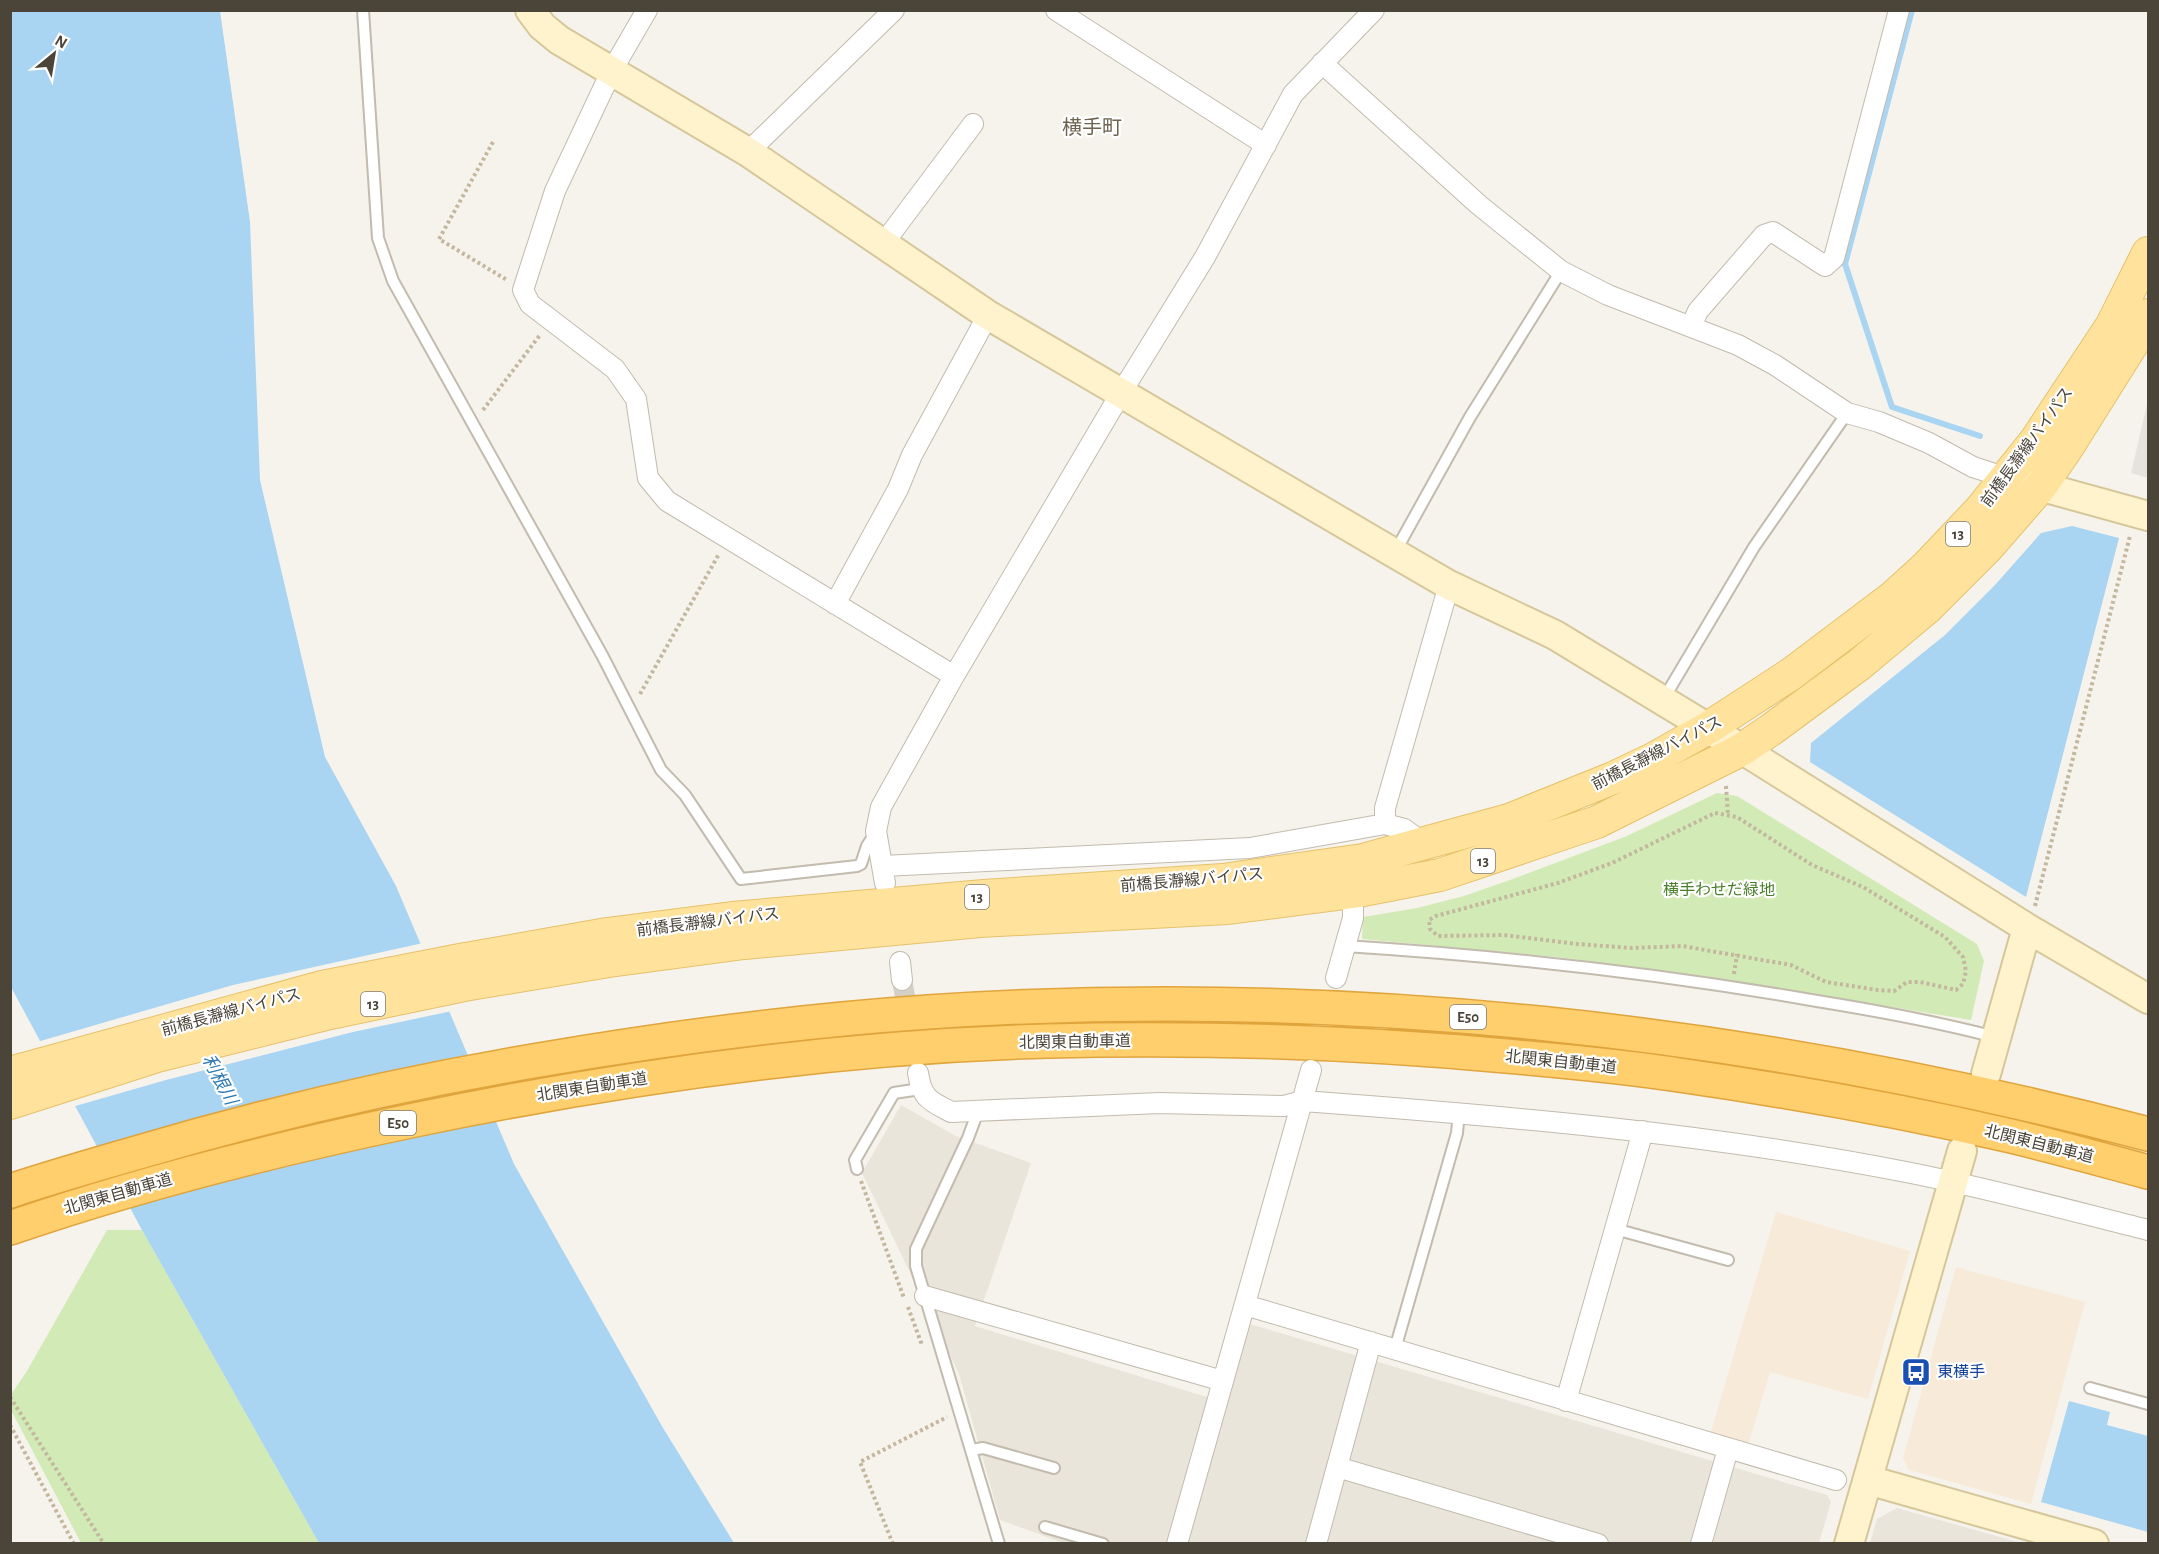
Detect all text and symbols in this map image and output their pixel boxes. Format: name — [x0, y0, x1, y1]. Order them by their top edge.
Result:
north arrow — [24, 24, 84, 84]
text: N — [52, 32, 70, 52]
district label: 横手町 — [1062, 117, 1122, 138]
street label: 前橋長瀞線バイパス — [1977, 384, 2076, 510]
road number: 13 — [1946, 522, 1970, 546]
street label: 前橋長瀞線バイパス — [1589, 712, 1725, 793]
road number: 13 — [1471, 849, 1495, 873]
street label: 前橋長瀞線バイパス — [1120, 865, 1264, 894]
park label: 横手わせだ緑地 — [1663, 881, 1775, 898]
road number: 13 — [965, 885, 989, 909]
street label: 前橋長瀞線バイパス — [636, 904, 780, 939]
street label: 前橋長瀞線バイパス — [159, 985, 302, 1038]
road number: 13 — [361, 992, 385, 1016]
road number: E50 — [1450, 1005, 1486, 1029]
street label: 北関東自動車道 — [1019, 1032, 1131, 1051]
street label: 北関東自動車道 — [1504, 1047, 1618, 1076]
water label: 利根川 — [198, 1051, 242, 1110]
street label: 北関東自動車道 — [535, 1069, 649, 1104]
road number: E50 — [380, 1111, 416, 1135]
street label: 北関東自動車道 — [1983, 1122, 2096, 1165]
street label: 北関東自動車道 — [62, 1170, 174, 1217]
bus stop icon: 東横手 — [1900, 1356, 1932, 1388]
place label: 東横手 — [1937, 1363, 1985, 1380]

